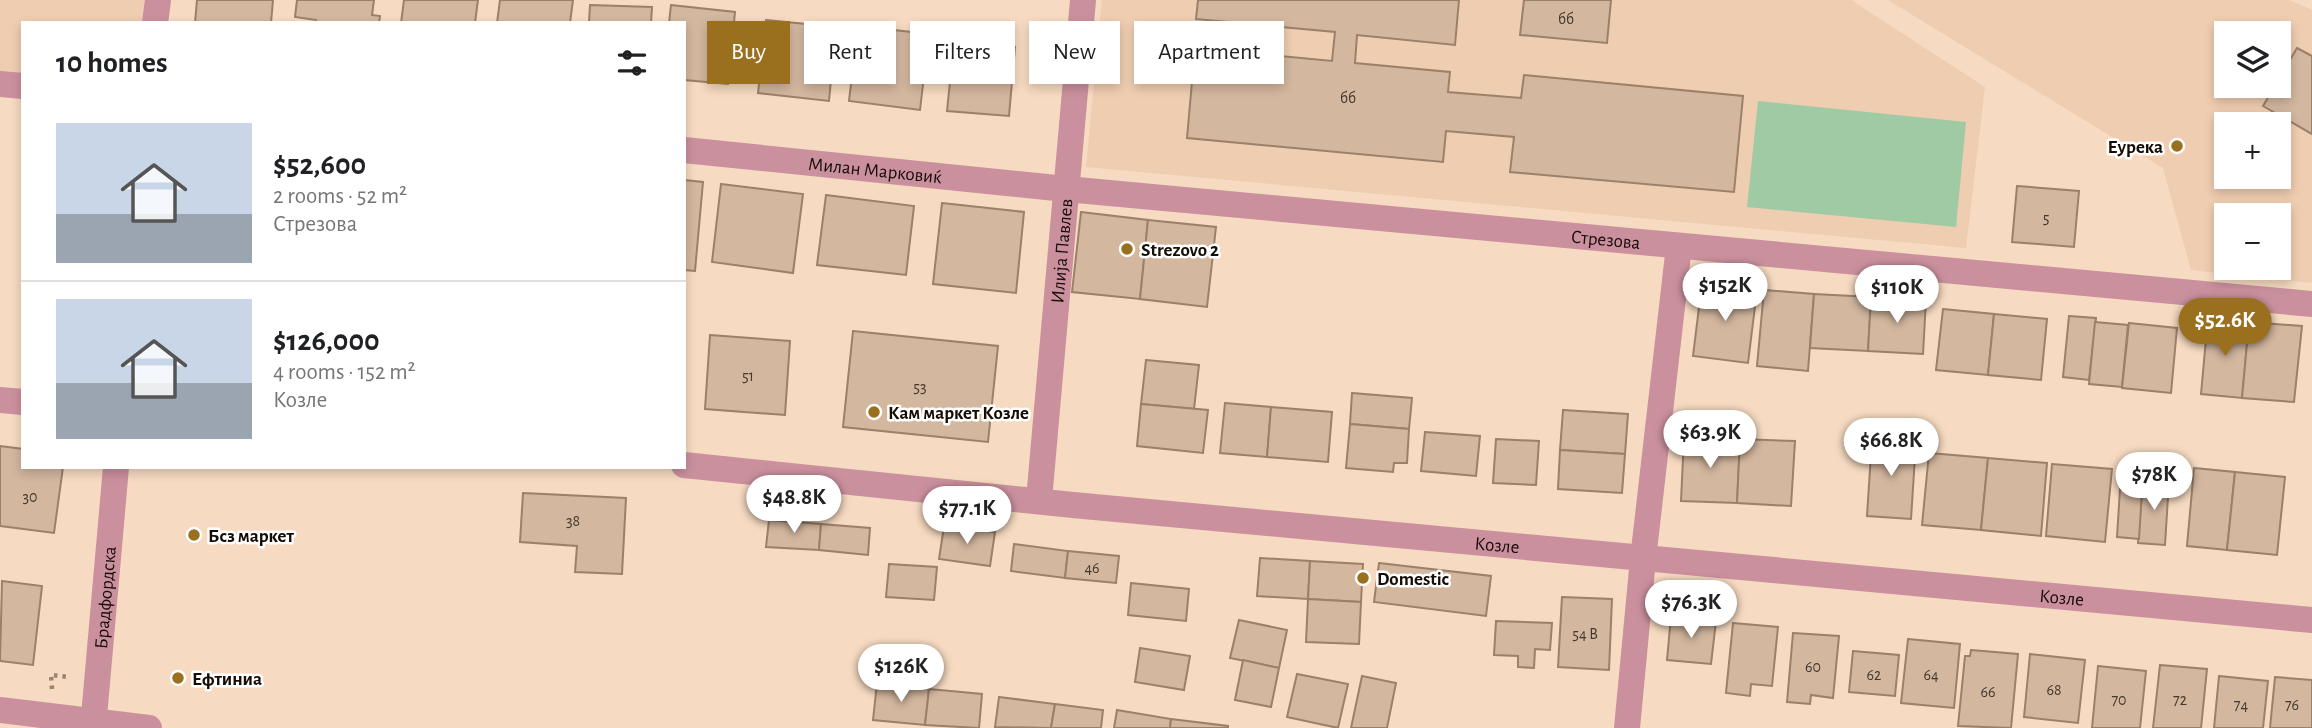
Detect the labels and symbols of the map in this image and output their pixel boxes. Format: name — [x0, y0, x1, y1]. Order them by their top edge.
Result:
house number: бб — [1558, 11, 1574, 27]
house number: бб — [1340, 90, 1356, 106]
place label: Еурека — [2108, 138, 2163, 157]
marker: Еурека — [2169, 138, 2185, 154]
street label: Милан Марковиќ — [807, 155, 943, 187]
street label: Илија Павлев — [1048, 198, 1077, 304]
house number: 5 — [2043, 210, 2049, 226]
street label: Стрезова — [1570, 228, 1641, 253]
marker: Strezovo 2 — [1119, 241, 1135, 257]
place label: Strezovo 2 — [1141, 241, 1219, 260]
pin: $152K — [1676, 264, 1774, 323]
pin: $110K — [1848, 266, 1946, 325]
pin: $52.6K — [2168, 298, 2282, 358]
house number: 51 — [742, 368, 754, 384]
house number: 53 — [913, 379, 927, 395]
marker: Кам маркет Козле — [866, 404, 882, 420]
place label: Кам маркет Козле — [888, 404, 1029, 423]
pin: $63.9K — [1653, 410, 1767, 470]
pin: $66.8K — [1834, 419, 1948, 478]
pin: $78K — [2113, 452, 2195, 512]
pin: $48.8K — [737, 476, 851, 535]
pin: $77.1K — [910, 486, 1024, 546]
house number: 30 — [22, 489, 38, 505]
house number: 38 — [566, 513, 580, 529]
marker: Бсз маркет — [186, 527, 202, 543]
place label: Бсз маркет — [208, 527, 294, 546]
street label: Козле — [1474, 534, 1520, 557]
street label: Брадфордска — [92, 545, 120, 650]
house number: 46 — [1084, 560, 1100, 576]
marker: Domestic — [1355, 570, 1371, 586]
place label: Domestic — [1377, 570, 1450, 589]
pin: $76.3K — [1634, 580, 1748, 640]
street label: Козле — [2038, 587, 2085, 610]
house number: 54 B — [1572, 626, 1598, 642]
pin: $126K — [852, 644, 950, 704]
house number: 60 — [1805, 659, 1821, 675]
house number: 62 — [1867, 667, 1881, 683]
house number: 64 — [1923, 667, 1939, 683]
marker: Ефтиниа — [170, 670, 186, 686]
place label: Ефтиниа — [192, 670, 262, 689]
house number: 68 — [2046, 682, 2062, 698]
house number: 66 — [1980, 684, 1996, 700]
house number: 70 — [2111, 692, 2127, 708]
house number: 72 — [2173, 692, 2187, 708]
house number: 74 — [2234, 697, 2248, 713]
house number: 76 — [2285, 697, 2299, 713]

